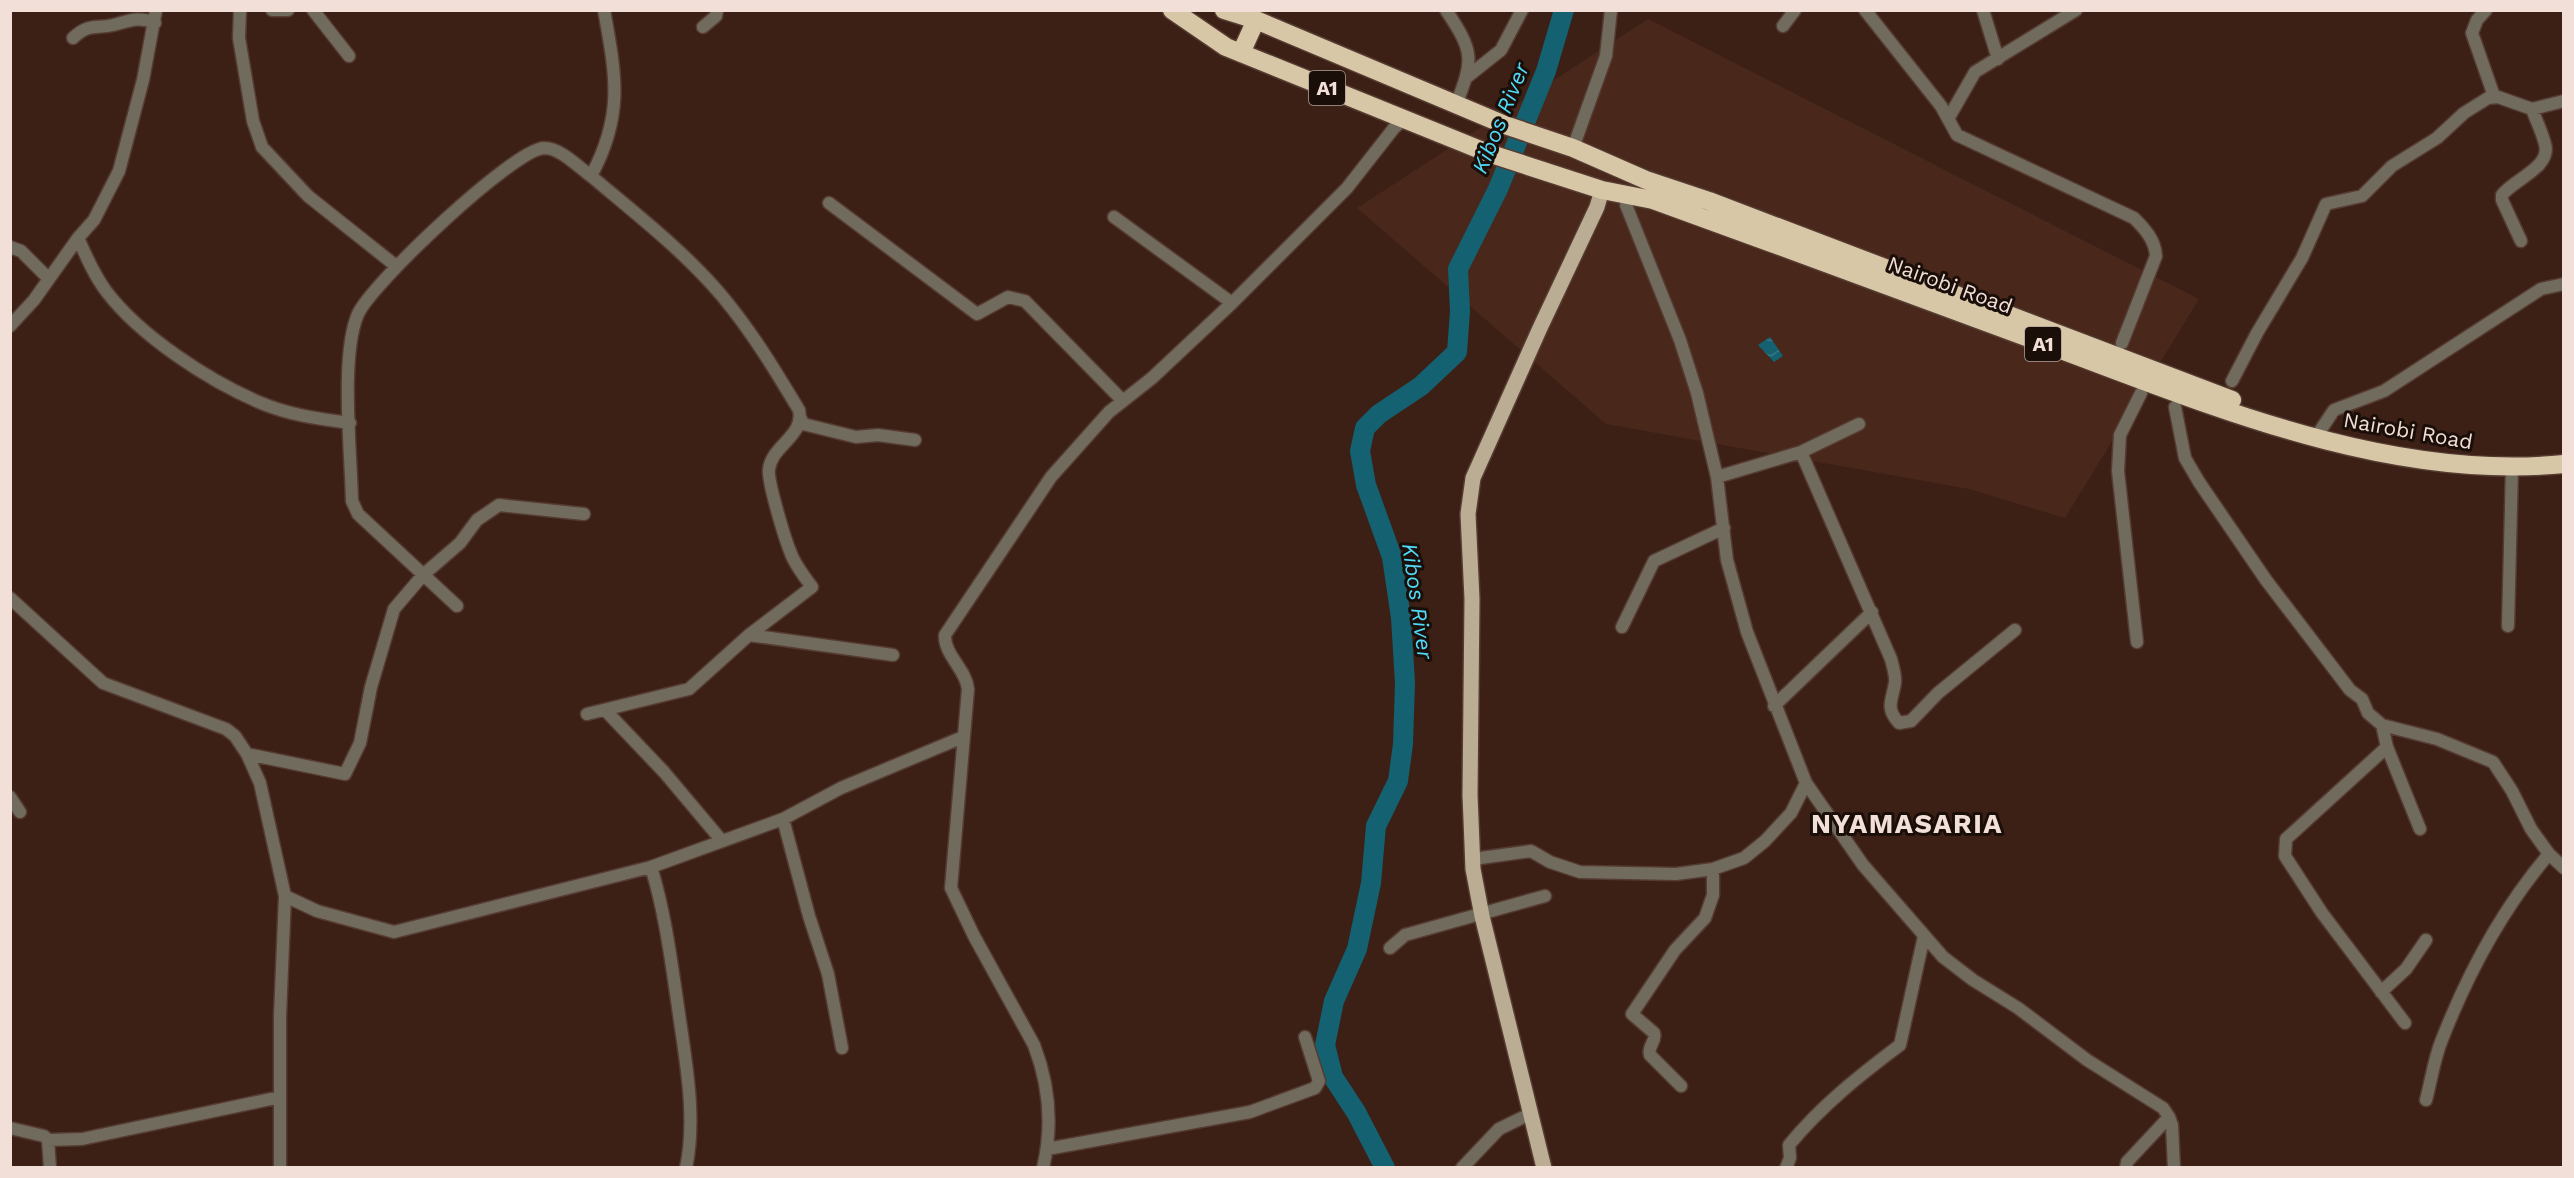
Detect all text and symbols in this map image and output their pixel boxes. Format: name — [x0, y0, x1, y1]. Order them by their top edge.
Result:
water label: Kibos River — [1467, 58, 1535, 177]
road number: A1 — [1309, 71, 1345, 105]
street label: Nairobi Road — [1884, 250, 2016, 319]
road number: A1 — [2025, 327, 2061, 361]
street label: Nairobi Road — [2342, 407, 2475, 454]
water label: Kibos River — [1397, 541, 1438, 662]
district label: NYAMASARIA — [1811, 808, 2003, 840]

